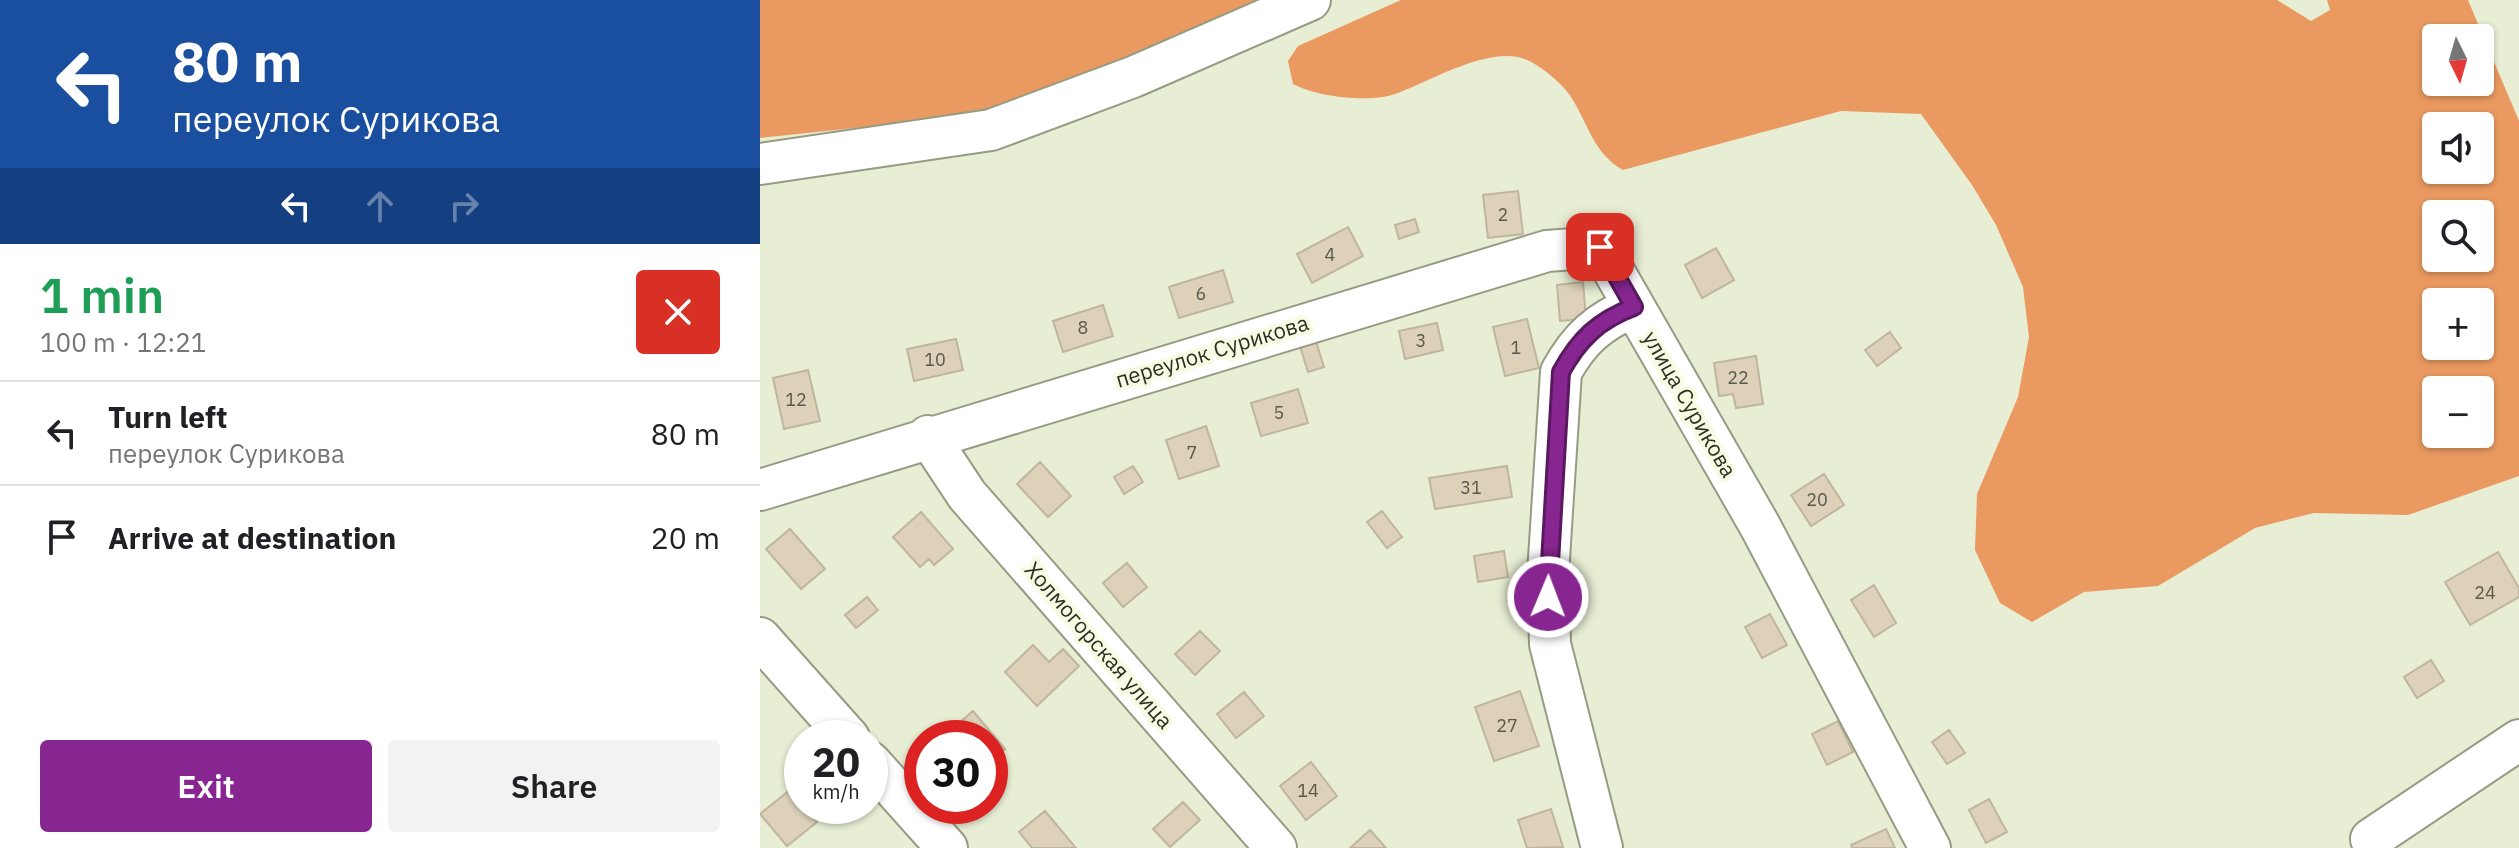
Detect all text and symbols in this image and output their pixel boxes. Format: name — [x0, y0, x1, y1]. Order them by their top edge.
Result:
north arrow — [2422, 24, 2494, 96]
map controls — [2422, 24, 2494, 448]
text: 80 m — [172, 25, 302, 97]
icon: left — [40, 32, 144, 136]
text: переулок Сурикова — [172, 95, 500, 142]
button: sound — [2422, 112, 2494, 184]
icon: left — [274, 184, 318, 228]
icon: ahead — [358, 184, 402, 228]
icon: right — [442, 184, 486, 228]
button: search — [2422, 200, 2494, 272]
house number: 2 — [1498, 203, 1508, 226]
pin — [1566, 213, 1634, 281]
icon: arrive — [1578, 225, 1622, 269]
house number: 4 — [1325, 243, 1336, 266]
text: 1 min — [40, 264, 164, 326]
button: close — [636, 270, 720, 354]
house number: 6 — [1196, 282, 1206, 305]
button: + — [2422, 288, 2494, 360]
street label: переулок Сурикова — [1112, 307, 1312, 394]
house number: 8 — [1078, 316, 1088, 339]
text: 100 m · 12:21 — [40, 325, 206, 359]
street label: улица Сурикова — [1637, 325, 1744, 482]
house number: 3 — [1416, 329, 1426, 352]
house number: 1 — [1511, 336, 1521, 359]
house number: 10 — [924, 348, 946, 371]
house number: 22 — [1727, 366, 1749, 389]
button: − — [2422, 376, 2494, 448]
house number: 12 — [785, 388, 807, 411]
text: Turn left — [108, 397, 227, 436]
house number: 5 — [1274, 401, 1284, 424]
icon: left — [40, 411, 84, 455]
text: 80 m — [651, 414, 720, 453]
text: переулок Сурикова — [108, 436, 345, 470]
house number: 7 — [1187, 441, 1197, 464]
house number: 31 — [1460, 476, 1482, 499]
house number: 20 — [1806, 488, 1828, 511]
icon: arrive — [40, 515, 84, 559]
text: Arrive at destination — [108, 518, 396, 557]
text: 20 m — [651, 518, 720, 557]
street label: Холмогорская улица — [1019, 555, 1180, 734]
position arrow — [1506, 555, 1590, 639]
house number: 24 — [2474, 581, 2496, 604]
house number: 27 — [1496, 714, 1518, 737]
speed limit sign: 30 — [904, 720, 1008, 824]
text: 20 — [812, 736, 860, 788]
button: Exit — [40, 740, 372, 832]
button: Share — [388, 740, 720, 832]
text: km/h — [812, 778, 860, 805]
house number: 14 — [1297, 779, 1319, 802]

